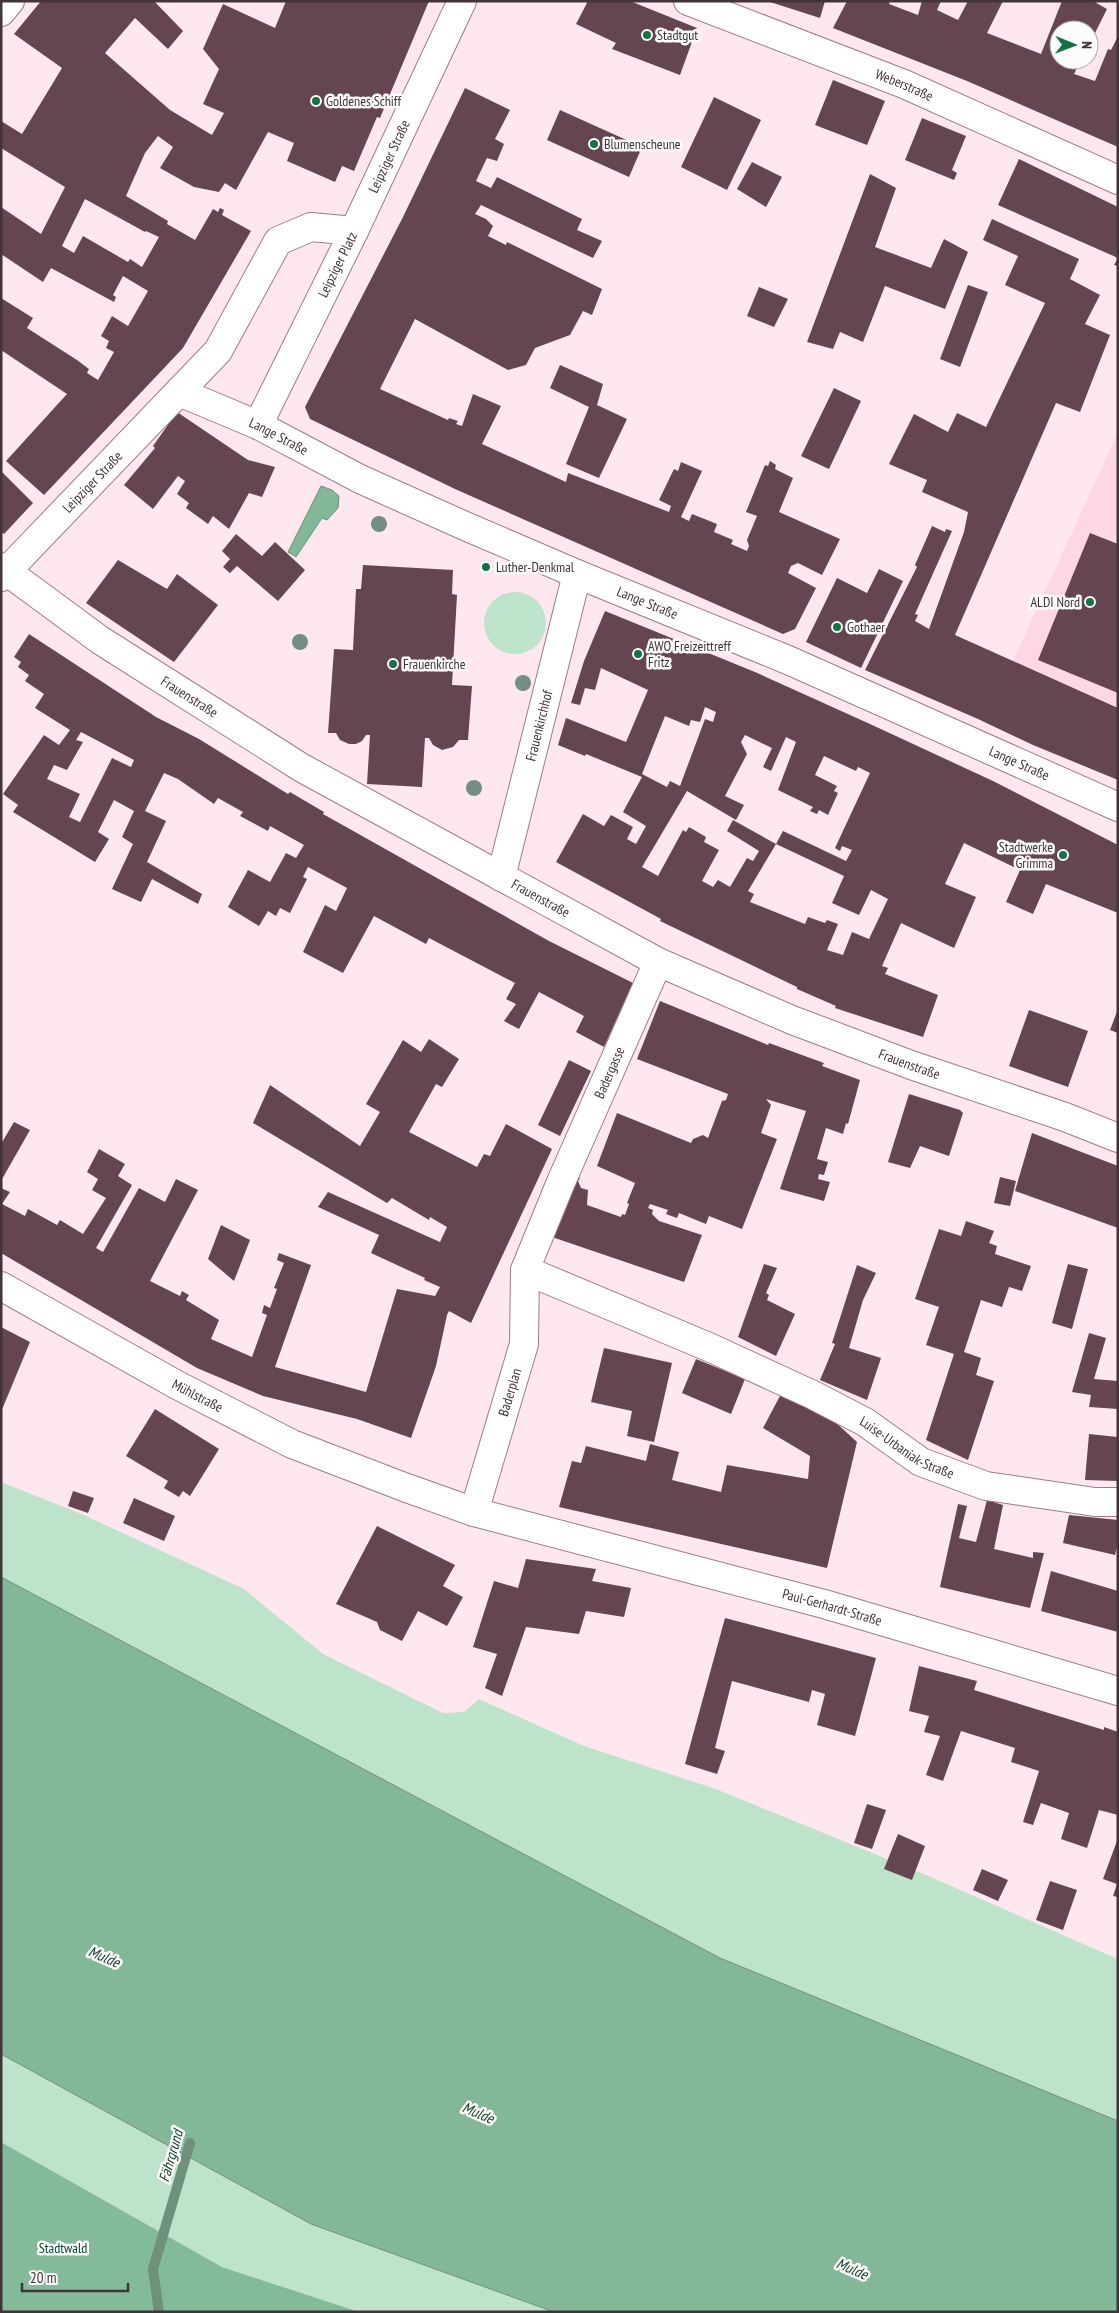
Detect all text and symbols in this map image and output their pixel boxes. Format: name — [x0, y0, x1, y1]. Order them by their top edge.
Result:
north arrow — [1049, 20, 1099, 70]
place label: Stadtgut — [657, 26, 698, 44]
marker: Stadtgut — [641, 29, 653, 41]
text: N — [1078, 41, 1096, 49]
street label: Weberstraße — [873, 65, 936, 105]
place label: Goldenes Schiff — [326, 92, 401, 110]
marker: Goldenes Schiff — [310, 95, 322, 107]
street label: Leipziger Straße — [364, 117, 414, 196]
place label: Blumenscheune — [604, 135, 681, 153]
marker: Blumenscheune — [588, 138, 600, 150]
street label: Leipziger Platz — [314, 229, 361, 300]
street label: Lange Straße — [247, 413, 311, 459]
street label: Leipziger Straße — [59, 447, 126, 516]
place label: Luther-Denkmal — [496, 558, 575, 576]
marker: Luther-Denkmal — [480, 561, 492, 573]
street label: Lange Straße — [614, 582, 681, 623]
place label: ALDI Nord — [1031, 593, 1080, 611]
marker: ALDI Nord — [1084, 596, 1096, 608]
place label: Gothaer — [847, 618, 885, 636]
marker: Gothaer — [831, 621, 843, 633]
place label: AWO Freizeittreff Fritz — [648, 637, 731, 671]
marker: AWO Freizeittreff Fritz — [632, 648, 644, 660]
place label: Frauenkirche — [403, 655, 466, 673]
marker: Frauenkirche — [387, 658, 399, 670]
street label: Frauenstraße — [158, 672, 222, 722]
street label: Frauenkirchhof — [521, 688, 557, 763]
street label: Lange Straße — [986, 742, 1052, 784]
place label: Stadtwerke Grimma — [999, 838, 1053, 872]
marker: Stadtwerke Grimma — [1057, 849, 1069, 861]
street label: Frauenstraße — [508, 875, 573, 921]
street label: Badergasse — [590, 1044, 629, 1101]
street label: Frauenstraße — [876, 1045, 943, 1083]
street label: Baderplan — [494, 1366, 525, 1418]
street label: Mühlstraße — [169, 1375, 226, 1416]
street label: Luise-Urbaniak-Straße — [857, 1412, 957, 1482]
street label: Paul-Gerhardt-Straße — [780, 1584, 884, 1630]
water label: Mulde — [86, 1941, 123, 1972]
water label: Mulde — [460, 2097, 497, 2128]
water label: Fährgrund — [154, 2125, 188, 2184]
park label: Stadtwald — [39, 2239, 87, 2257]
water label: Mulde — [834, 2253, 871, 2284]
scale bar — [22, 2260, 129, 2292]
text: 20 m — [30, 2268, 56, 2287]

